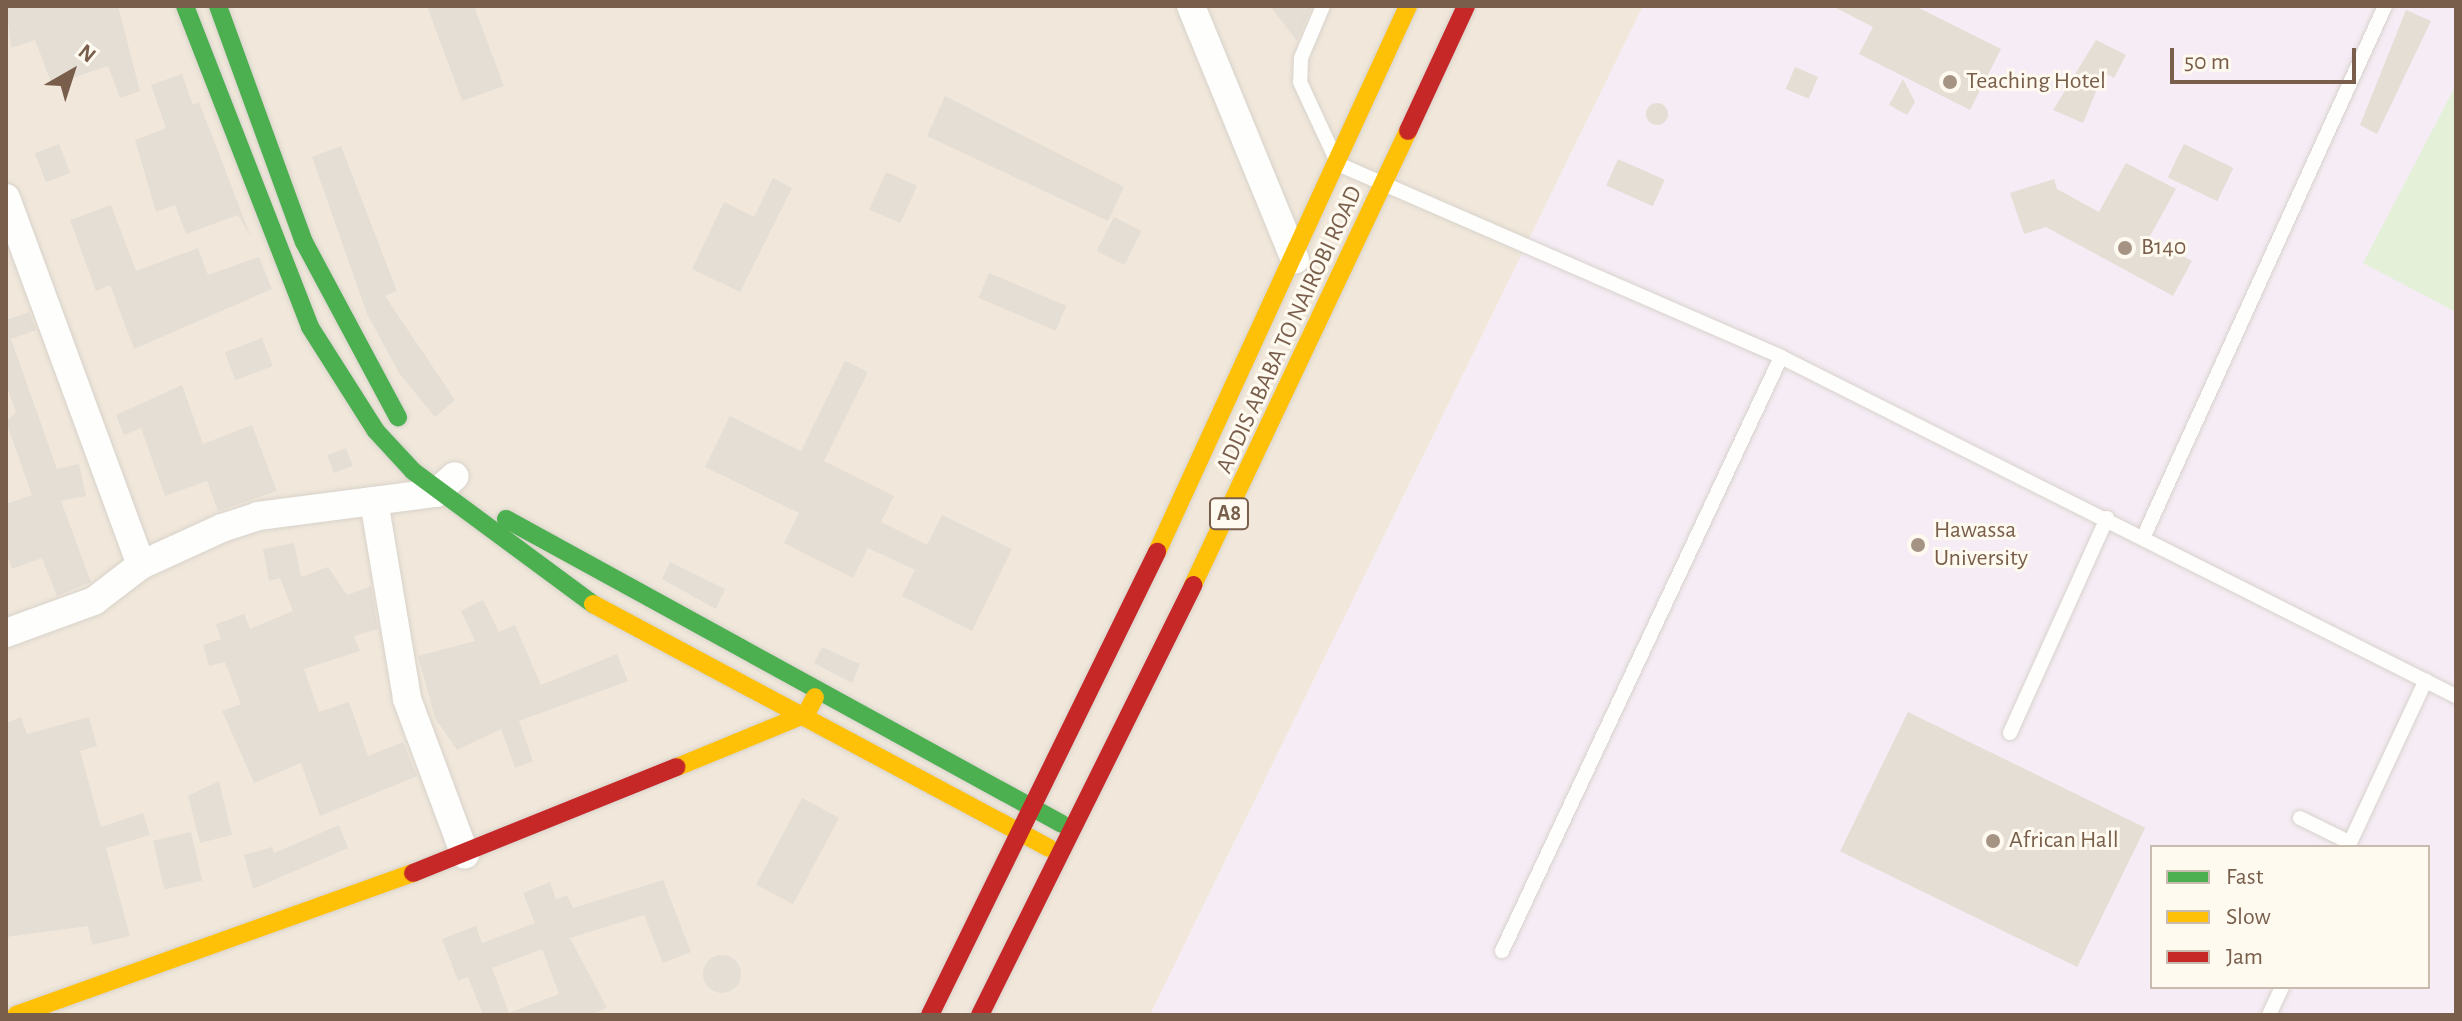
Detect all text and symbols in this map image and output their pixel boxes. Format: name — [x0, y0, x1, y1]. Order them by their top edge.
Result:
north arrow — [32, 32, 112, 112]
scale bar — [2174, 32, 2360, 82]
text: N — [74, 40, 100, 67]
text: 50 m — [2184, 50, 2230, 74]
place label: Teaching Hotel — [1966, 68, 2106, 96]
marker: Teaching Hotel — [1941, 73, 1959, 91]
street label: ADDIS ABABA TO NAIROBI ROAD — [1211, 182, 1369, 478]
place label: B140 — [2141, 234, 2186, 262]
marker: B140 — [2116, 239, 2134, 257]
road number: A8 — [1207, 496, 1251, 532]
place label: Hawassa University — [1934, 517, 2028, 573]
marker: Hawassa University — [1909, 536, 1927, 554]
place label: African Hall — [2009, 827, 2119, 855]
marker: African Hall — [1984, 832, 2002, 850]
legend — [2150, 845, 2430, 989]
text: Fast — [2226, 865, 2263, 889]
text: Slow — [2226, 905, 2271, 929]
text: Jam — [2226, 945, 2263, 969]

